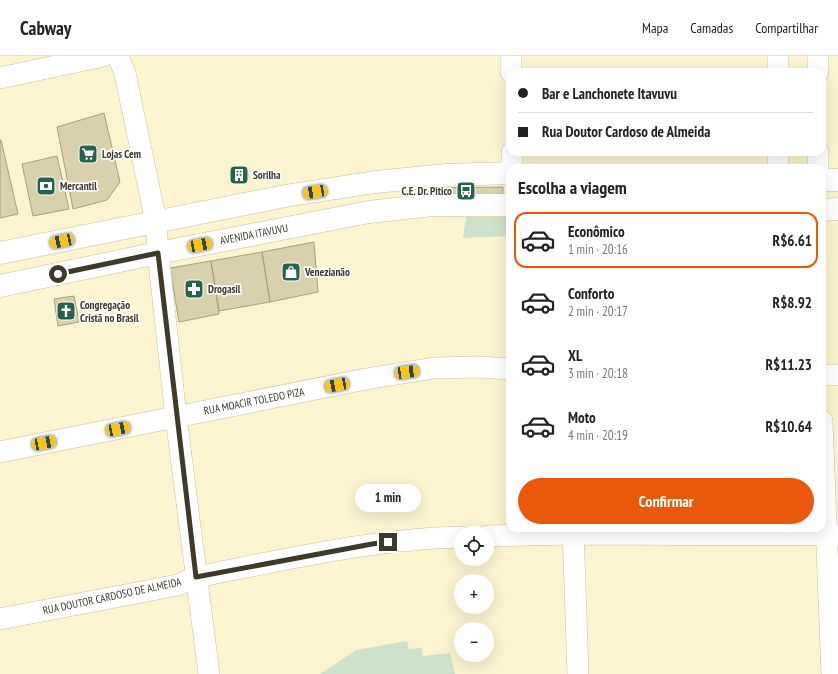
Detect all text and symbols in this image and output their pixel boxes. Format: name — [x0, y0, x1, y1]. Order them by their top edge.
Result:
text: Cabway — [20, 16, 71, 40]
text: Mapa — [642, 19, 668, 37]
text: Camadas — [690, 19, 733, 37]
text: Compartilhar — [755, 19, 818, 37]
text: Bar e Lanchonete Itavuvu — [542, 84, 677, 103]
text: Rua Doutor Cardoso de Almeida — [542, 122, 710, 141]
supermarket icon: Lojas Cem — [77, 143, 99, 165]
place label: Lojas Cem — [102, 147, 141, 161]
building icon: Sorilha — [228, 164, 250, 186]
place label: Sorilha — [253, 168, 281, 182]
bank icon: Mercantil — [35, 175, 57, 197]
text: Escolha a viagem — [518, 176, 627, 199]
place label: Mercantil — [60, 179, 97, 193]
bus stop icon: C.E. Dr. Pitico — [455, 180, 477, 202]
car — [302, 184, 328, 200]
place label: C.E. Dr. Pitico — [402, 184, 452, 198]
street label: AVENIDA ITAVUVU — [219, 220, 289, 247]
icon: car — [520, 222, 556, 258]
text: Econômico — [568, 222, 625, 241]
text: R$6.61 — [773, 231, 812, 250]
car — [49, 233, 75, 249]
car — [187, 237, 213, 253]
text: 1 min · 20:16 — [568, 241, 628, 258]
shop icon: Venezianão — [280, 261, 302, 283]
route start — [49, 265, 67, 283]
place label: Venezianão — [304, 265, 350, 279]
pharmacy icon: Drogasil — [183, 278, 205, 300]
place label: Drogasil — [208, 282, 241, 296]
icon: car — [520, 284, 556, 320]
text: Conforto — [568, 284, 614, 303]
text: R$8.92 — [773, 293, 812, 312]
place label: Congregação Cristã no Brasil — [80, 298, 139, 325]
church icon: Congregação Cristã no Brasil — [55, 300, 77, 322]
text: 2 min · 20:17 — [568, 303, 628, 320]
icon: car — [520, 346, 556, 382]
text: XL — [568, 346, 582, 365]
text: R$11.23 — [765, 355, 812, 374]
car — [394, 364, 420, 380]
text: 3 min · 20:18 — [568, 365, 628, 382]
car — [324, 377, 350, 393]
street label: RUA MOACIR TOLEDO PIZA — [202, 384, 306, 418]
icon: car — [520, 408, 556, 444]
text: Moto — [568, 408, 596, 427]
text: R$10.64 — [765, 417, 812, 436]
car — [105, 421, 131, 437]
text: 4 min · 20:19 — [568, 427, 628, 444]
car — [31, 435, 57, 451]
button: Confirmar — [518, 478, 814, 524]
callout: 1 min — [355, 484, 421, 512]
text: 1 min — [375, 489, 401, 506]
map controls — [454, 526, 494, 662]
button: locate — [454, 526, 494, 566]
route end — [379, 533, 397, 551]
street label: RUA DOUTOR CARDOSO DE ALMEIDA — [41, 574, 183, 618]
button: + — [454, 574, 494, 614]
button: − — [454, 622, 494, 662]

